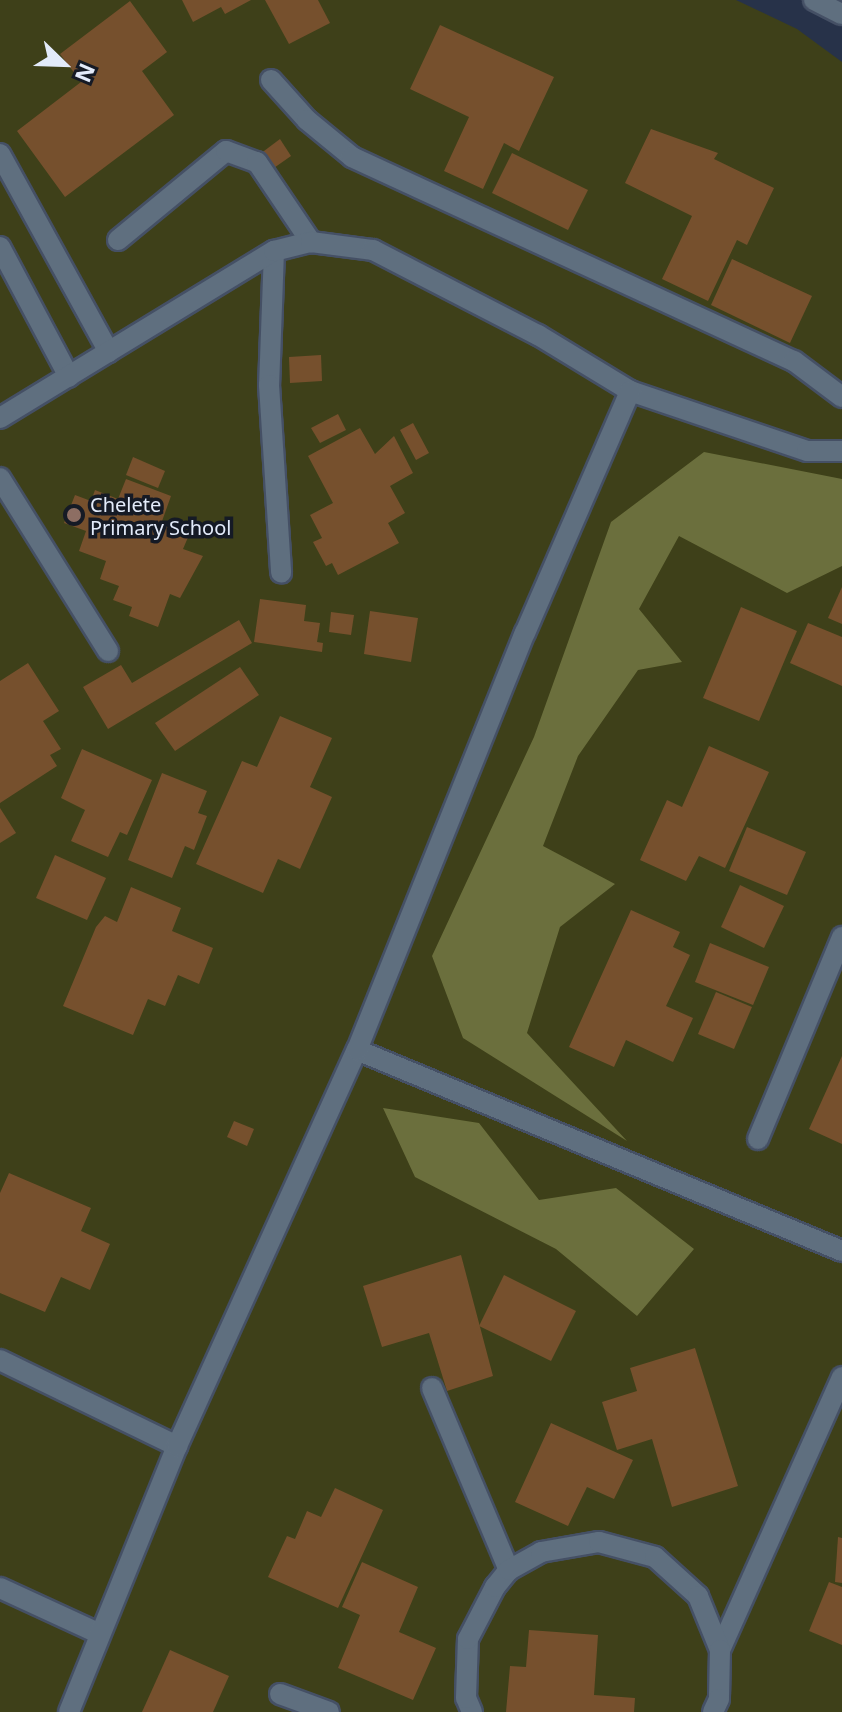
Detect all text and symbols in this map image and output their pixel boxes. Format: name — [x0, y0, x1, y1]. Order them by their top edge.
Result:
north arrow — [24, 24, 104, 104]
text: N — [69, 59, 103, 87]
place label: Chelete Primary School — [90, 492, 231, 539]
marker: Chelete Primary School — [65, 506, 83, 524]

